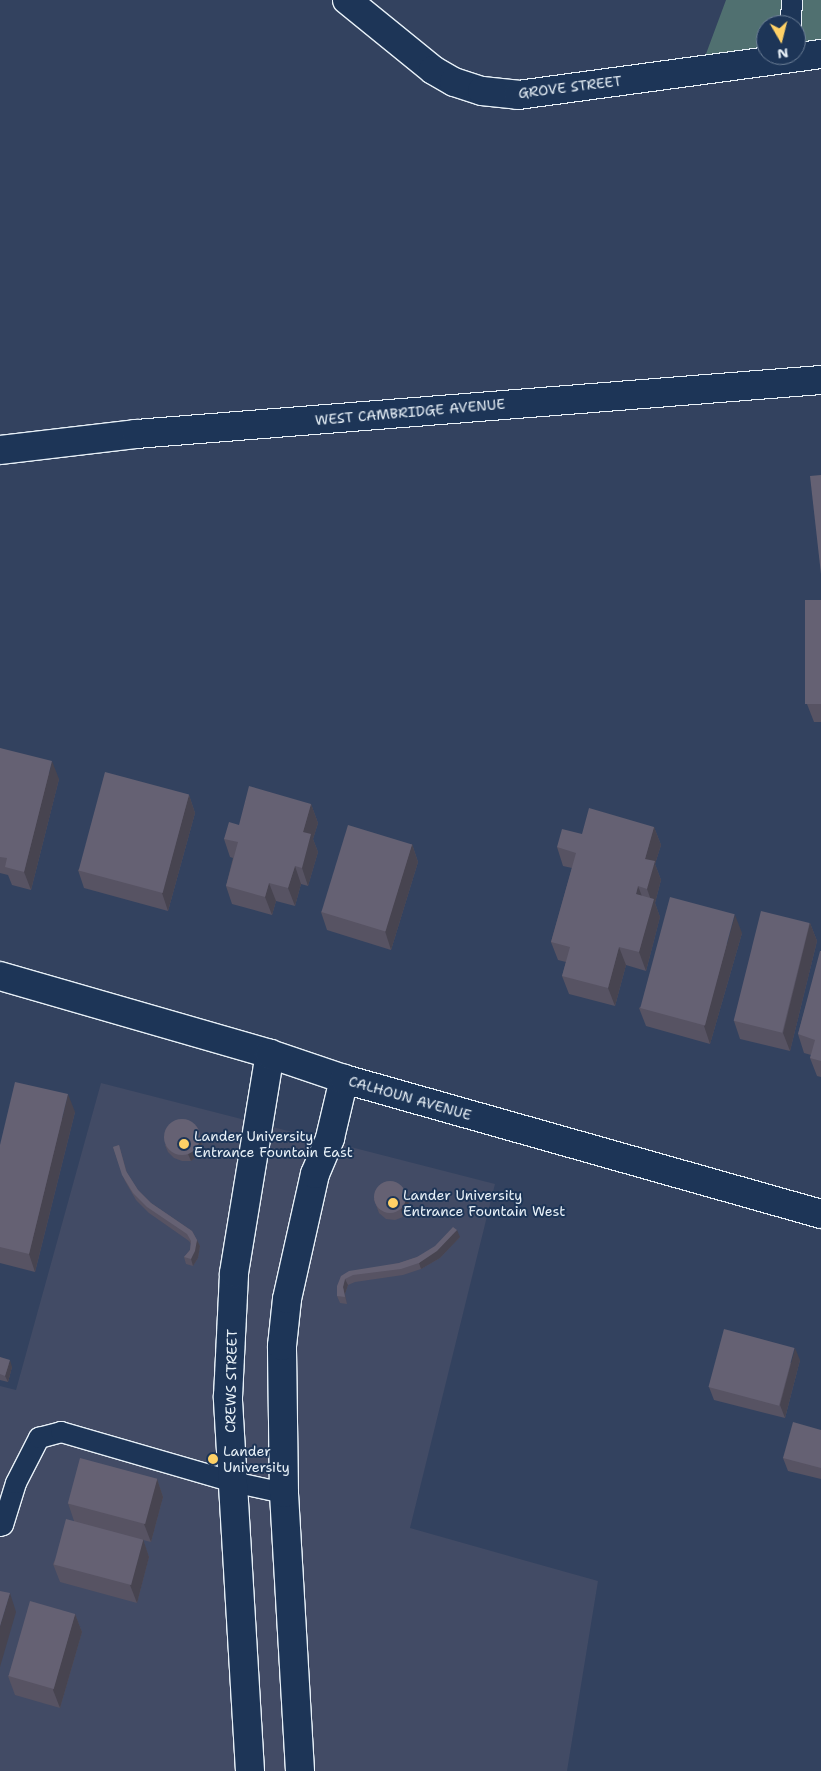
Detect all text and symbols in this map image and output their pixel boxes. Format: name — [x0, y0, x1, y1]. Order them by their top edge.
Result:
north arrow — [756, 15, 806, 65]
text: N — [776, 44, 790, 64]
street label: GROVE STREET — [517, 72, 623, 102]
street label: WEST CAMBRIDGE AVENUE — [314, 395, 506, 429]
street label: CALHOUN AVENUE — [347, 1072, 473, 1124]
place label: Lander University Entrance Fountain East — [194, 1128, 353, 1160]
marker: Lander University Entrance Fountain East — [178, 1138, 190, 1150]
place label: Lander University Entrance Fountain West — [403, 1187, 565, 1220]
marker: Lander University Entrance Fountain West — [387, 1197, 399, 1209]
street label: CREWS STREET — [222, 1329, 240, 1433]
place label: Lander University — [223, 1443, 290, 1475]
marker: Lander University — [207, 1453, 219, 1465]

